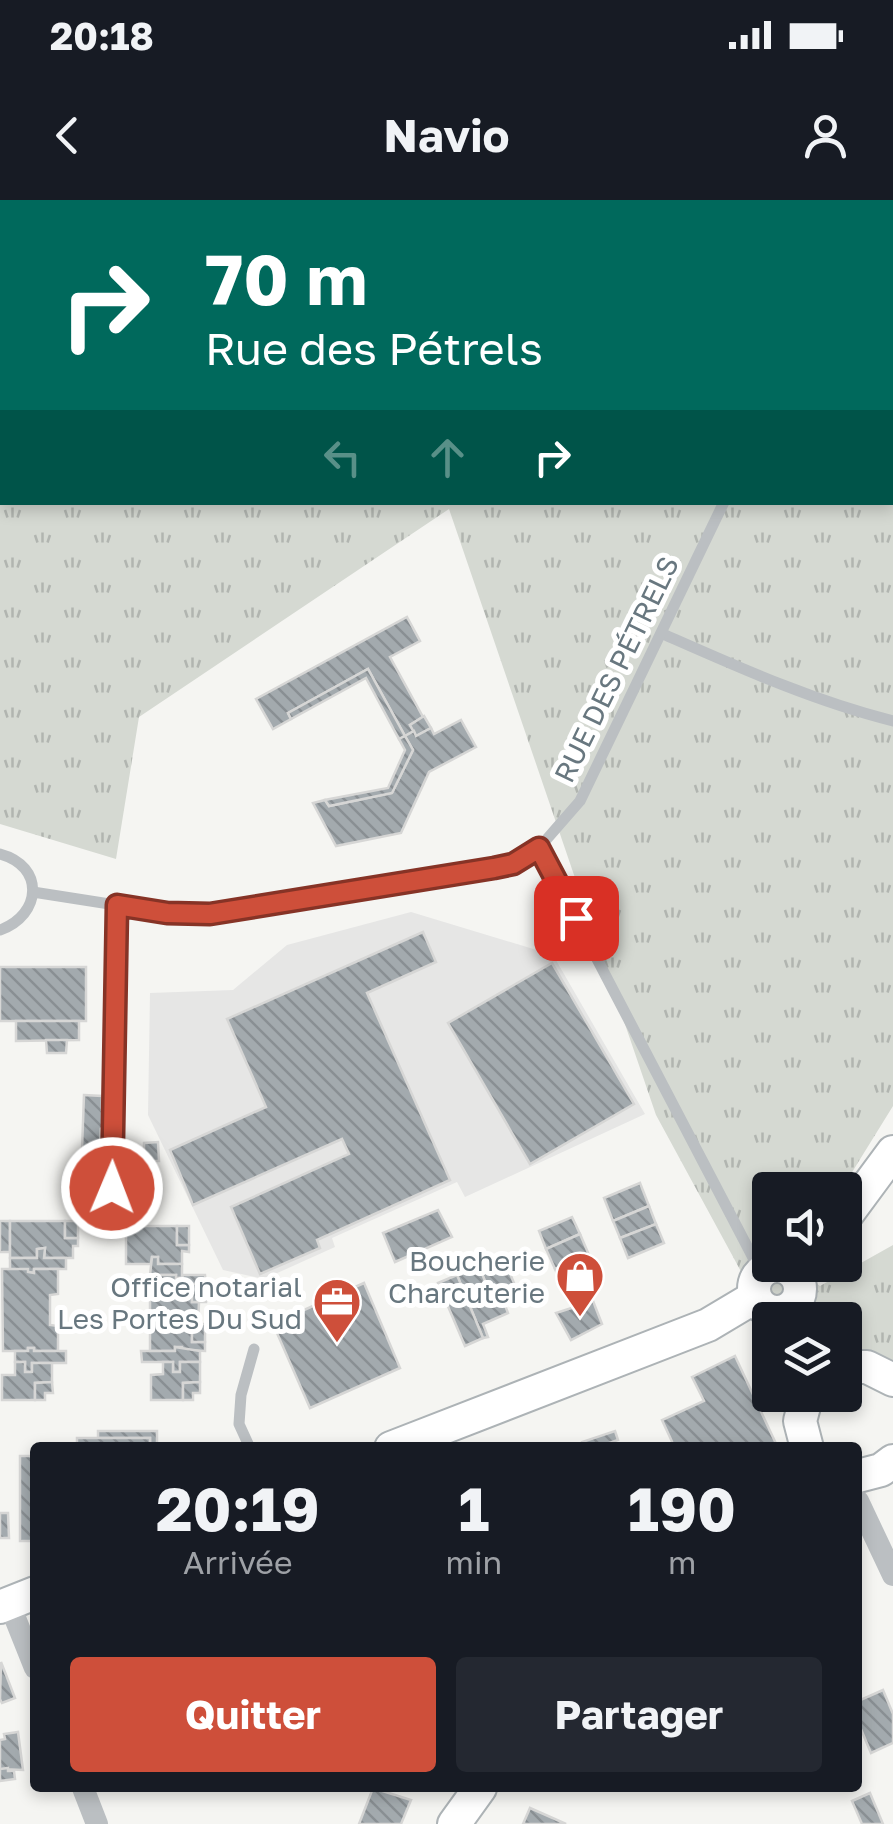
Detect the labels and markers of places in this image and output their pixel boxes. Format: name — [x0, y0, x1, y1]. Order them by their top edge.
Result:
pin — [534, 876, 619, 961]
place label: Boucherie Charcuterie — [388, 1244, 545, 1309]
shop icon: Boucherie Charcuterie — [554, 1250, 606, 1318]
place label: Office notarial Les Portes Du Sud — [57, 1270, 302, 1335]
office icon: Office notarial Les Portes Du Sud — [311, 1276, 363, 1344]

